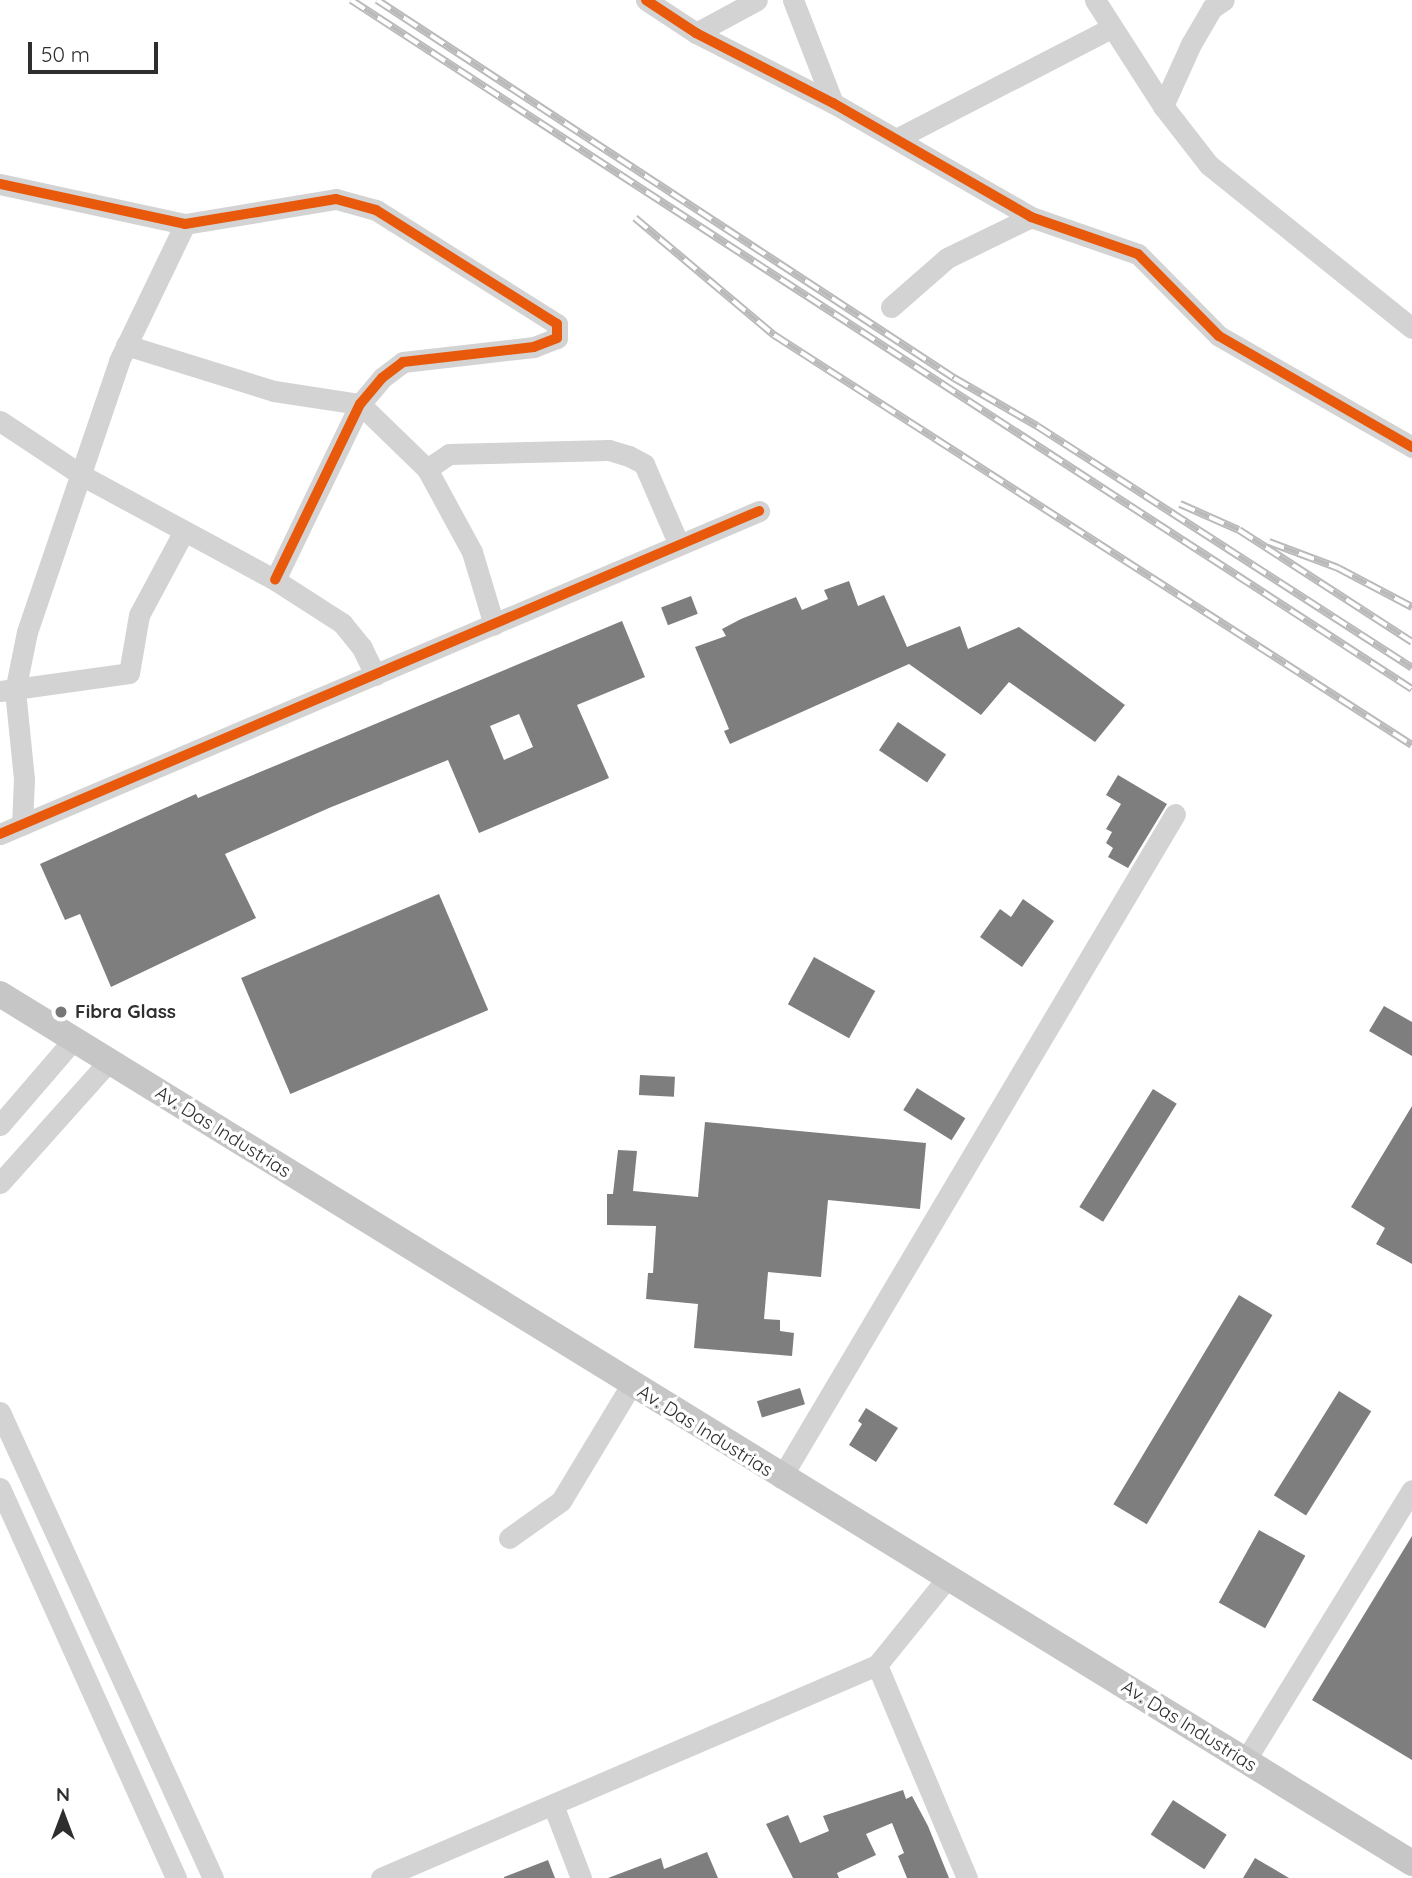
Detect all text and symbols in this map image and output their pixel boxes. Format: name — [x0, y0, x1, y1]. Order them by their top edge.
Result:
scale bar — [32, 28, 161, 72]
text: 50 m — [41, 41, 90, 67]
place label: Fibra Glass — [75, 1001, 176, 1023]
marker: Fibra Glass — [53, 1004, 69, 1020]
street label: Av. Das Industrias — [151, 1081, 295, 1183]
street label: Av. Das Industrias — [633, 1380, 777, 1482]
street label: Av. Das Industrias — [1117, 1675, 1261, 1777]
north arrow — [28, 1780, 98, 1850]
text: N — [56, 1782, 70, 1806]

